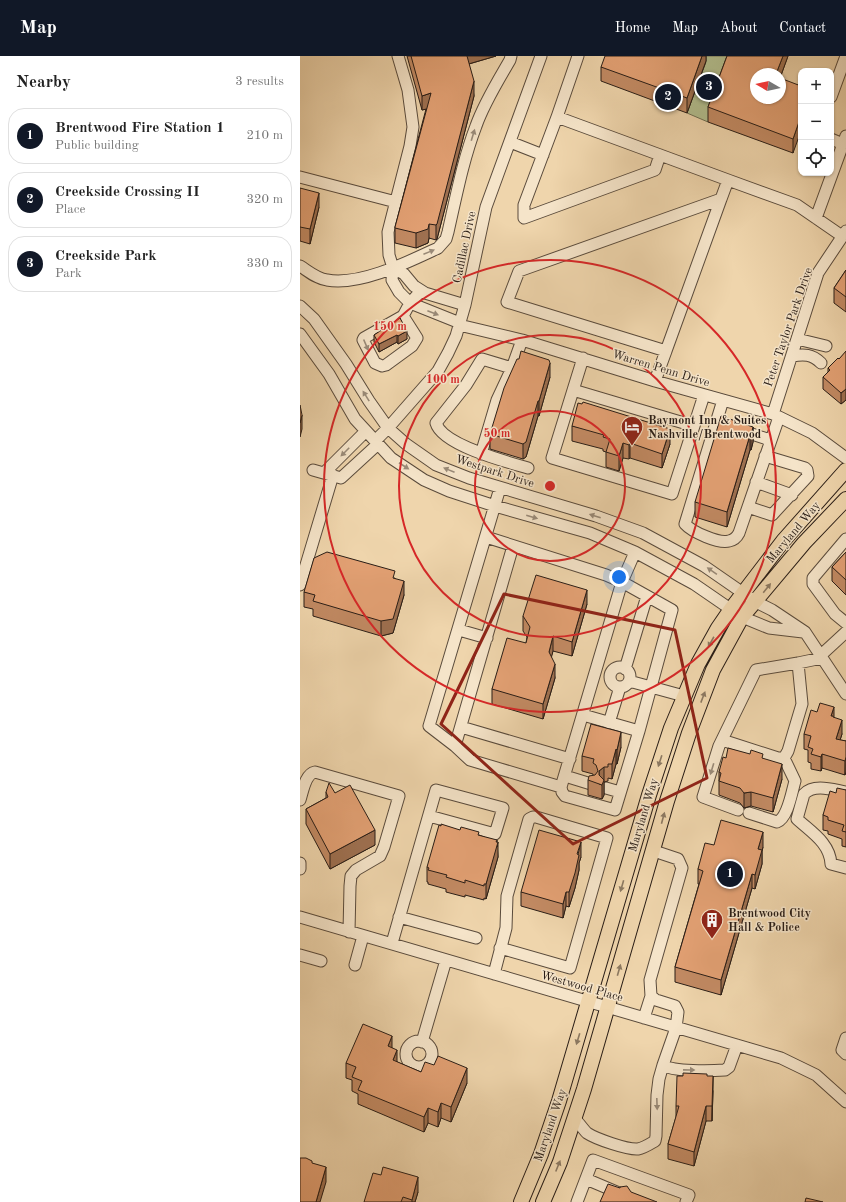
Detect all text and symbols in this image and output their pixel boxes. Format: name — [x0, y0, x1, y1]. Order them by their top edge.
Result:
text: Map — [20, 19, 57, 38]
text: Home — [615, 21, 650, 35]
text: Map — [672, 21, 698, 35]
text: About — [720, 21, 757, 35]
text: Contact — [779, 21, 826, 35]
north arrow — [750, 68, 786, 104]
map controls — [798, 68, 834, 176]
button: + — [798, 68, 834, 104]
pin: 3 — [696, 72, 722, 102]
text: Nearby — [16, 74, 71, 91]
text: 3 results — [235, 75, 284, 88]
pin: 2 — [655, 82, 681, 112]
button: − — [798, 104, 834, 140]
text: Brentwood Fire Station 1 — [55, 121, 225, 136]
text: 1 — [26, 129, 34, 142]
text: 210 m — [246, 129, 283, 142]
one-way arrow — [470, 129, 476, 141]
text: Public building — [55, 139, 139, 152]
button: locate — [798, 140, 834, 176]
text: Creekside Crossing II — [55, 185, 200, 200]
text: 2 — [26, 193, 34, 206]
text: 320 m — [246, 193, 283, 206]
text: Place — [55, 203, 85, 216]
street label: Cadillac Drive — [451, 210, 479, 284]
text: Creekside Park — [55, 249, 157, 264]
one-way arrow — [423, 249, 434, 255]
text: 3 — [26, 257, 34, 270]
text: 330 m — [246, 257, 283, 270]
street label: Peter Taylor Park Drive — [763, 266, 815, 389]
text: Park — [55, 267, 82, 280]
one-way arrow — [428, 310, 440, 316]
text: 150 m — [373, 320, 407, 333]
one-way arrow — [363, 339, 370, 351]
street label: Warren Penn Drive — [611, 348, 711, 390]
text: 100 m — [426, 374, 460, 386]
one-way arrow — [362, 390, 369, 402]
hotel icon: Baymont Inn & Suites Nashville/Brentwood — [619, 414, 645, 447]
place label: Baymont Inn & Suites Nashville/Brentwood — [648, 415, 766, 441]
text: 50 m — [484, 427, 511, 440]
one-way arrow — [340, 447, 350, 457]
street label: Westpark Drive — [454, 454, 536, 490]
one-way arrow — [398, 463, 410, 470]
one-way arrow — [443, 466, 455, 472]
centre of rings — [543, 479, 557, 493]
street label: Maryland Way — [765, 499, 823, 566]
one-way arrow — [588, 512, 600, 518]
one-way arrow — [526, 514, 538, 520]
your location — [609, 567, 629, 587]
one-way arrow — [706, 567, 717, 575]
one-way arrow — [763, 582, 772, 593]
one-way arrow — [707, 636, 714, 648]
one-way arrow — [701, 691, 707, 703]
one-way arrow — [656, 756, 662, 768]
one-way arrow — [709, 763, 715, 775]
street label: Maryland Way — [627, 776, 661, 854]
one-way arrow — [660, 812, 666, 824]
pin: 1 — [717, 859, 743, 889]
one-way arrow — [619, 880, 625, 892]
building icon: Brentwood City Hall & Police — [699, 907, 725, 940]
place label: Brentwood City Hall & Police — [728, 908, 811, 934]
one-way arrow — [616, 964, 622, 976]
street label: Westwood Place — [539, 969, 625, 1005]
one-way arrow — [575, 1033, 581, 1045]
one-way arrow — [683, 1067, 696, 1073]
street label: Maryland Way — [533, 1087, 569, 1163]
one-way arrow — [654, 1098, 660, 1111]
one-way arrow — [555, 1160, 562, 1172]

